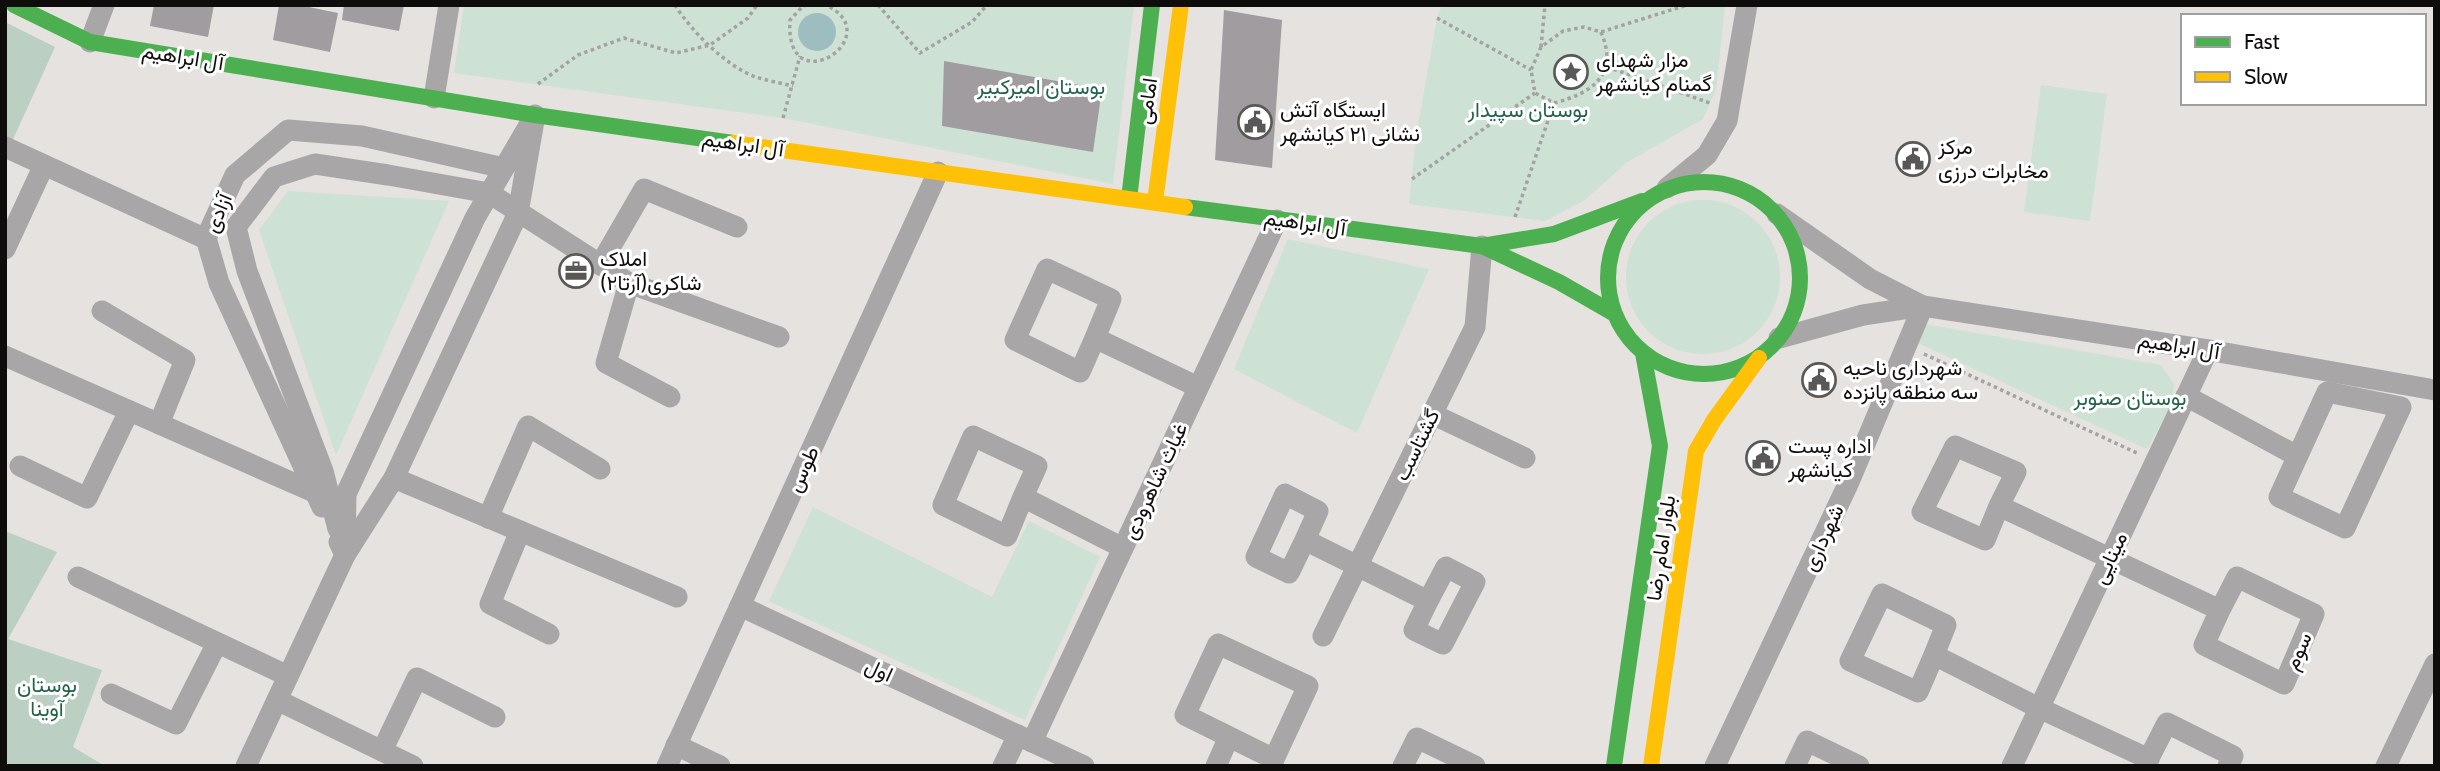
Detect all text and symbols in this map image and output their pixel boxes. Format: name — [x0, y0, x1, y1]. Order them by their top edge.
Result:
legend — [2181, 14, 2426, 105]
text: Fast — [2244, 29, 2280, 54]
street label: آل ابراهیم — [140, 38, 228, 78]
place label: مزار شهدای گمنام کیانشهر — [1595, 47, 1712, 98]
place icon: مزار شهدای گمنام کیانشهر — [1552, 53, 1590, 91]
text: Slow — [2244, 64, 2288, 89]
park label: بوستان امیرکبیر — [976, 74, 1105, 100]
street label: امامی — [1131, 76, 1162, 126]
place label: ایستگاه آتش نشانی ۲۱ کیانشهر — [1279, 97, 1420, 147]
park label: بوستان سپیدار — [1467, 97, 1588, 124]
public building icon: ایستگاه آتش نشانی ۲۱ کیانشهر — [1236, 103, 1274, 141]
street label: آل ابراهیم — [700, 125, 788, 164]
place label: مرکز مخابرات درزی — [1937, 134, 2049, 184]
public building icon: مرکز مخابرات درزی — [1894, 140, 1932, 178]
street label: آزادی — [198, 187, 239, 237]
street label: آل ابراهیم — [1262, 204, 1350, 243]
place label: املاک شاکری(آرتا۲) — [600, 246, 702, 296]
office icon: املاک شاکری(آرتا۲) — [557, 252, 595, 290]
street label: آل ابراهیم — [2136, 327, 2224, 367]
place label: شهرداری ناحیه سه منطقه پانزده — [1843, 355, 1978, 406]
public building icon: شهرداری ناحیه سه منطقه پانزده — [1800, 361, 1838, 399]
park label: بوستان صنوبر — [2073, 385, 2186, 411]
street label: گشتاسب — [1389, 405, 1445, 485]
street label: غیاث شاهرودی — [1117, 418, 1193, 544]
place label: اداره پست کیانشهر — [1787, 433, 1872, 483]
public building icon: اداره پست کیانشهر — [1744, 439, 1782, 477]
street label: طوس — [781, 442, 825, 496]
street label: بلوار امام رضا — [1641, 494, 1682, 603]
street label: شهرداری — [1796, 501, 1850, 575]
street label: مینایی — [2087, 528, 2132, 588]
street label: سوم — [2278, 628, 2319, 674]
street label: اول — [861, 652, 897, 688]
park label: بوستان آوینا — [17, 672, 77, 722]

